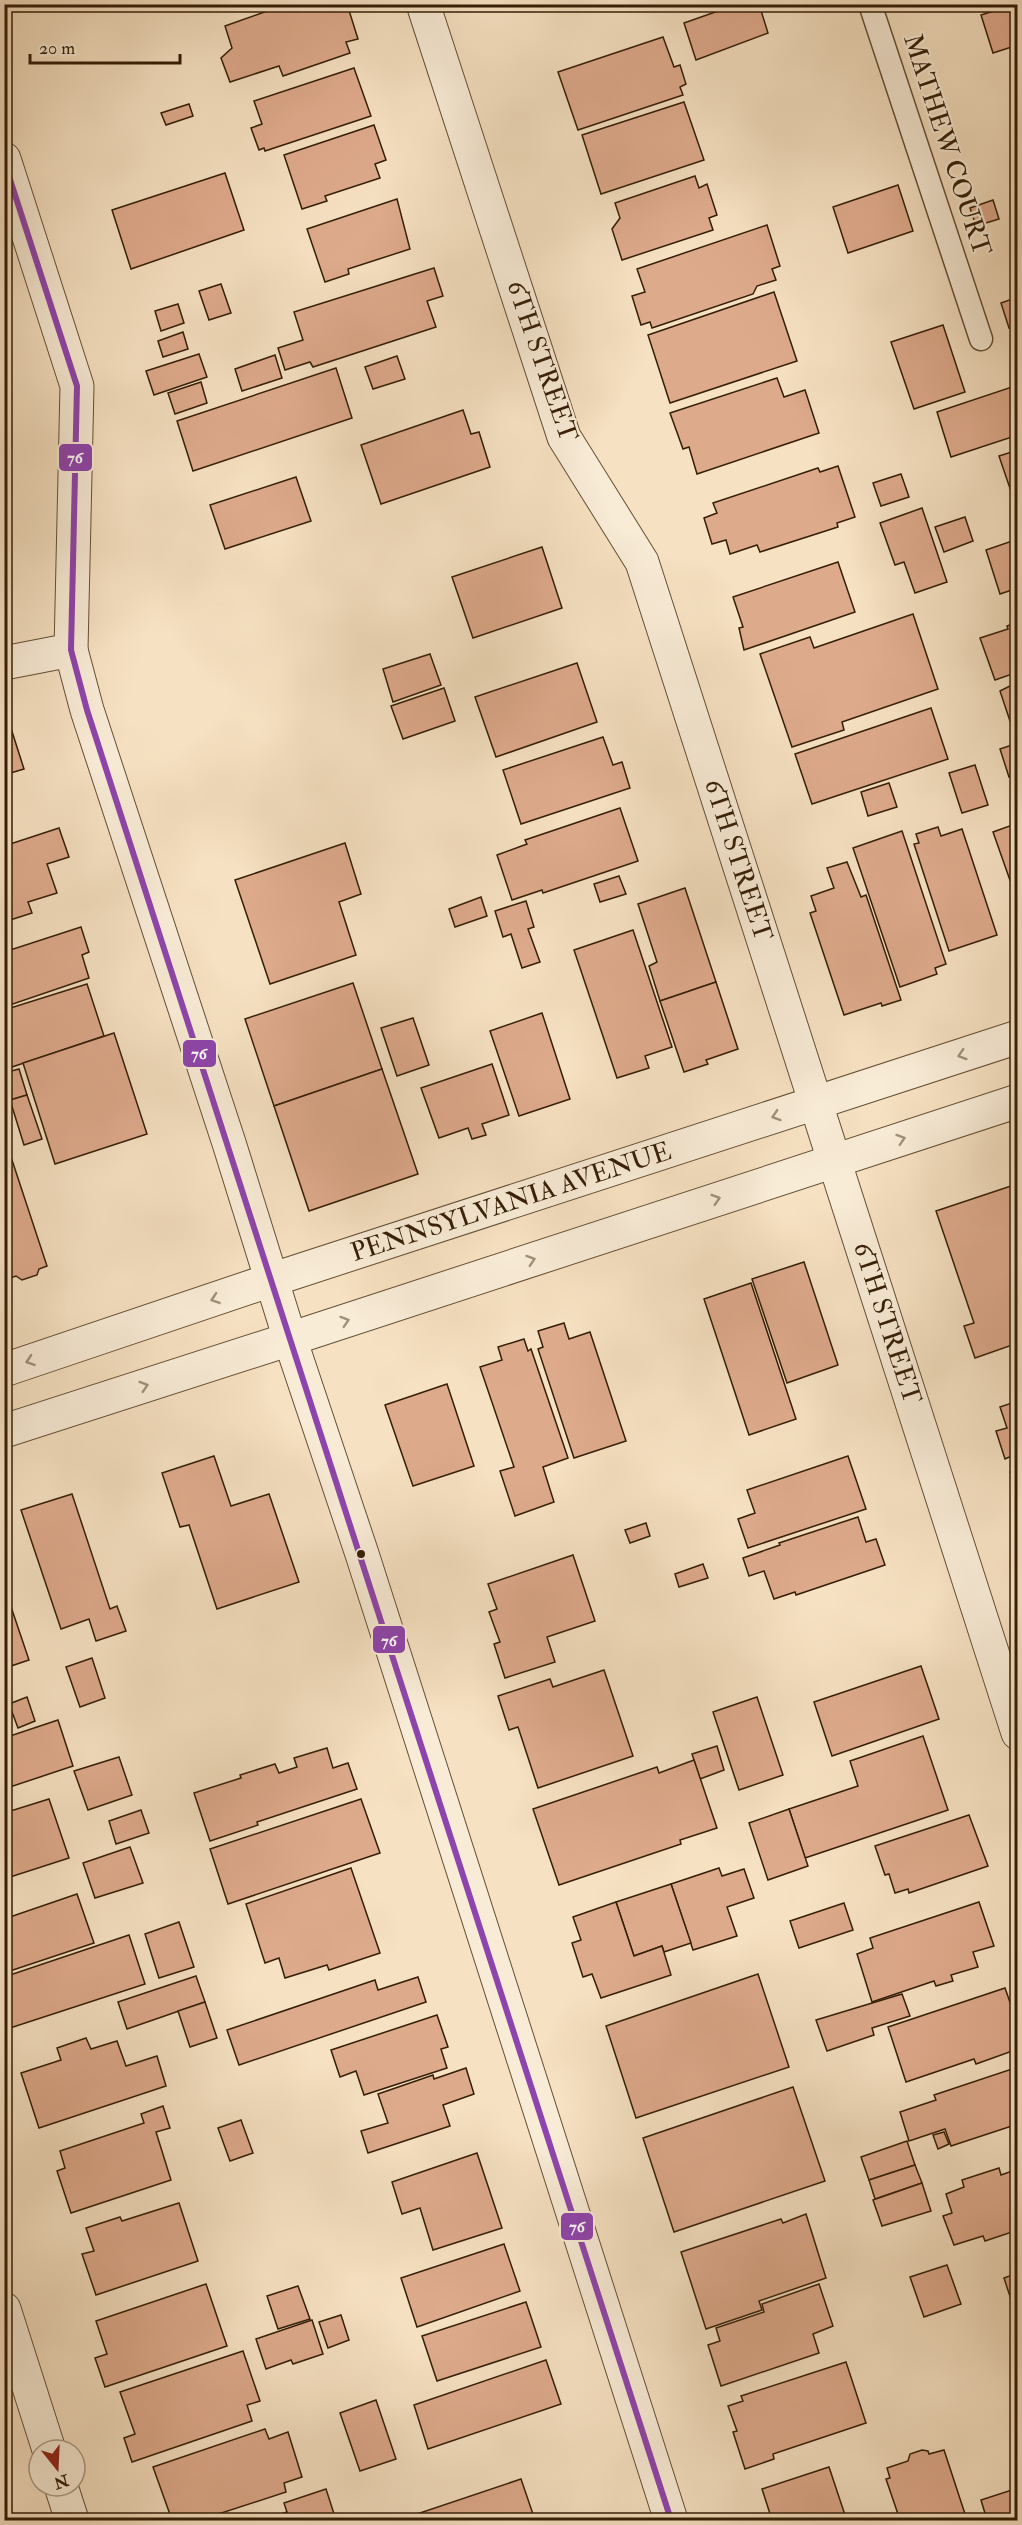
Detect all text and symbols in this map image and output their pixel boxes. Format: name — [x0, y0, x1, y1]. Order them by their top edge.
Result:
scale bar — [30, 27, 180, 65]
street label: MATHEW COURT — [896, 30, 998, 260]
text: 20 m — [39, 37, 75, 60]
street label: 6TH STREET — [499, 276, 585, 446]
line badge: 76 — [58, 443, 93, 472]
text: 76 — [67, 448, 85, 468]
street label: 6TH STREET — [697, 775, 779, 945]
line badge: 76 — [182, 1039, 217, 1068]
text: 76 — [191, 1044, 209, 1064]
one-way arrow — [957, 1048, 968, 1061]
one-way arrow — [772, 1108, 782, 1121]
one-way arrow — [895, 1134, 906, 1146]
street label: PENNSYLVANIA AVENUE — [347, 1135, 675, 1269]
one-way arrow — [710, 1194, 721, 1207]
street label: 6TH STREET — [846, 1238, 928, 1408]
one-way arrow — [525, 1255, 536, 1267]
one-way arrow — [210, 1292, 221, 1304]
one-way arrow — [339, 1315, 350, 1328]
one-way arrow — [25, 1353, 36, 1366]
one-way arrow — [138, 1381, 149, 1393]
unlabelled marker — [355, 1548, 367, 1560]
line badge: 76 — [372, 1625, 406, 1654]
text: 76 — [381, 1631, 399, 1651]
line badge: 76 — [560, 2212, 594, 2241]
text: 76 — [569, 2217, 587, 2237]
north arrow — [27, 2438, 87, 2498]
text: N — [51, 2469, 72, 2493]

